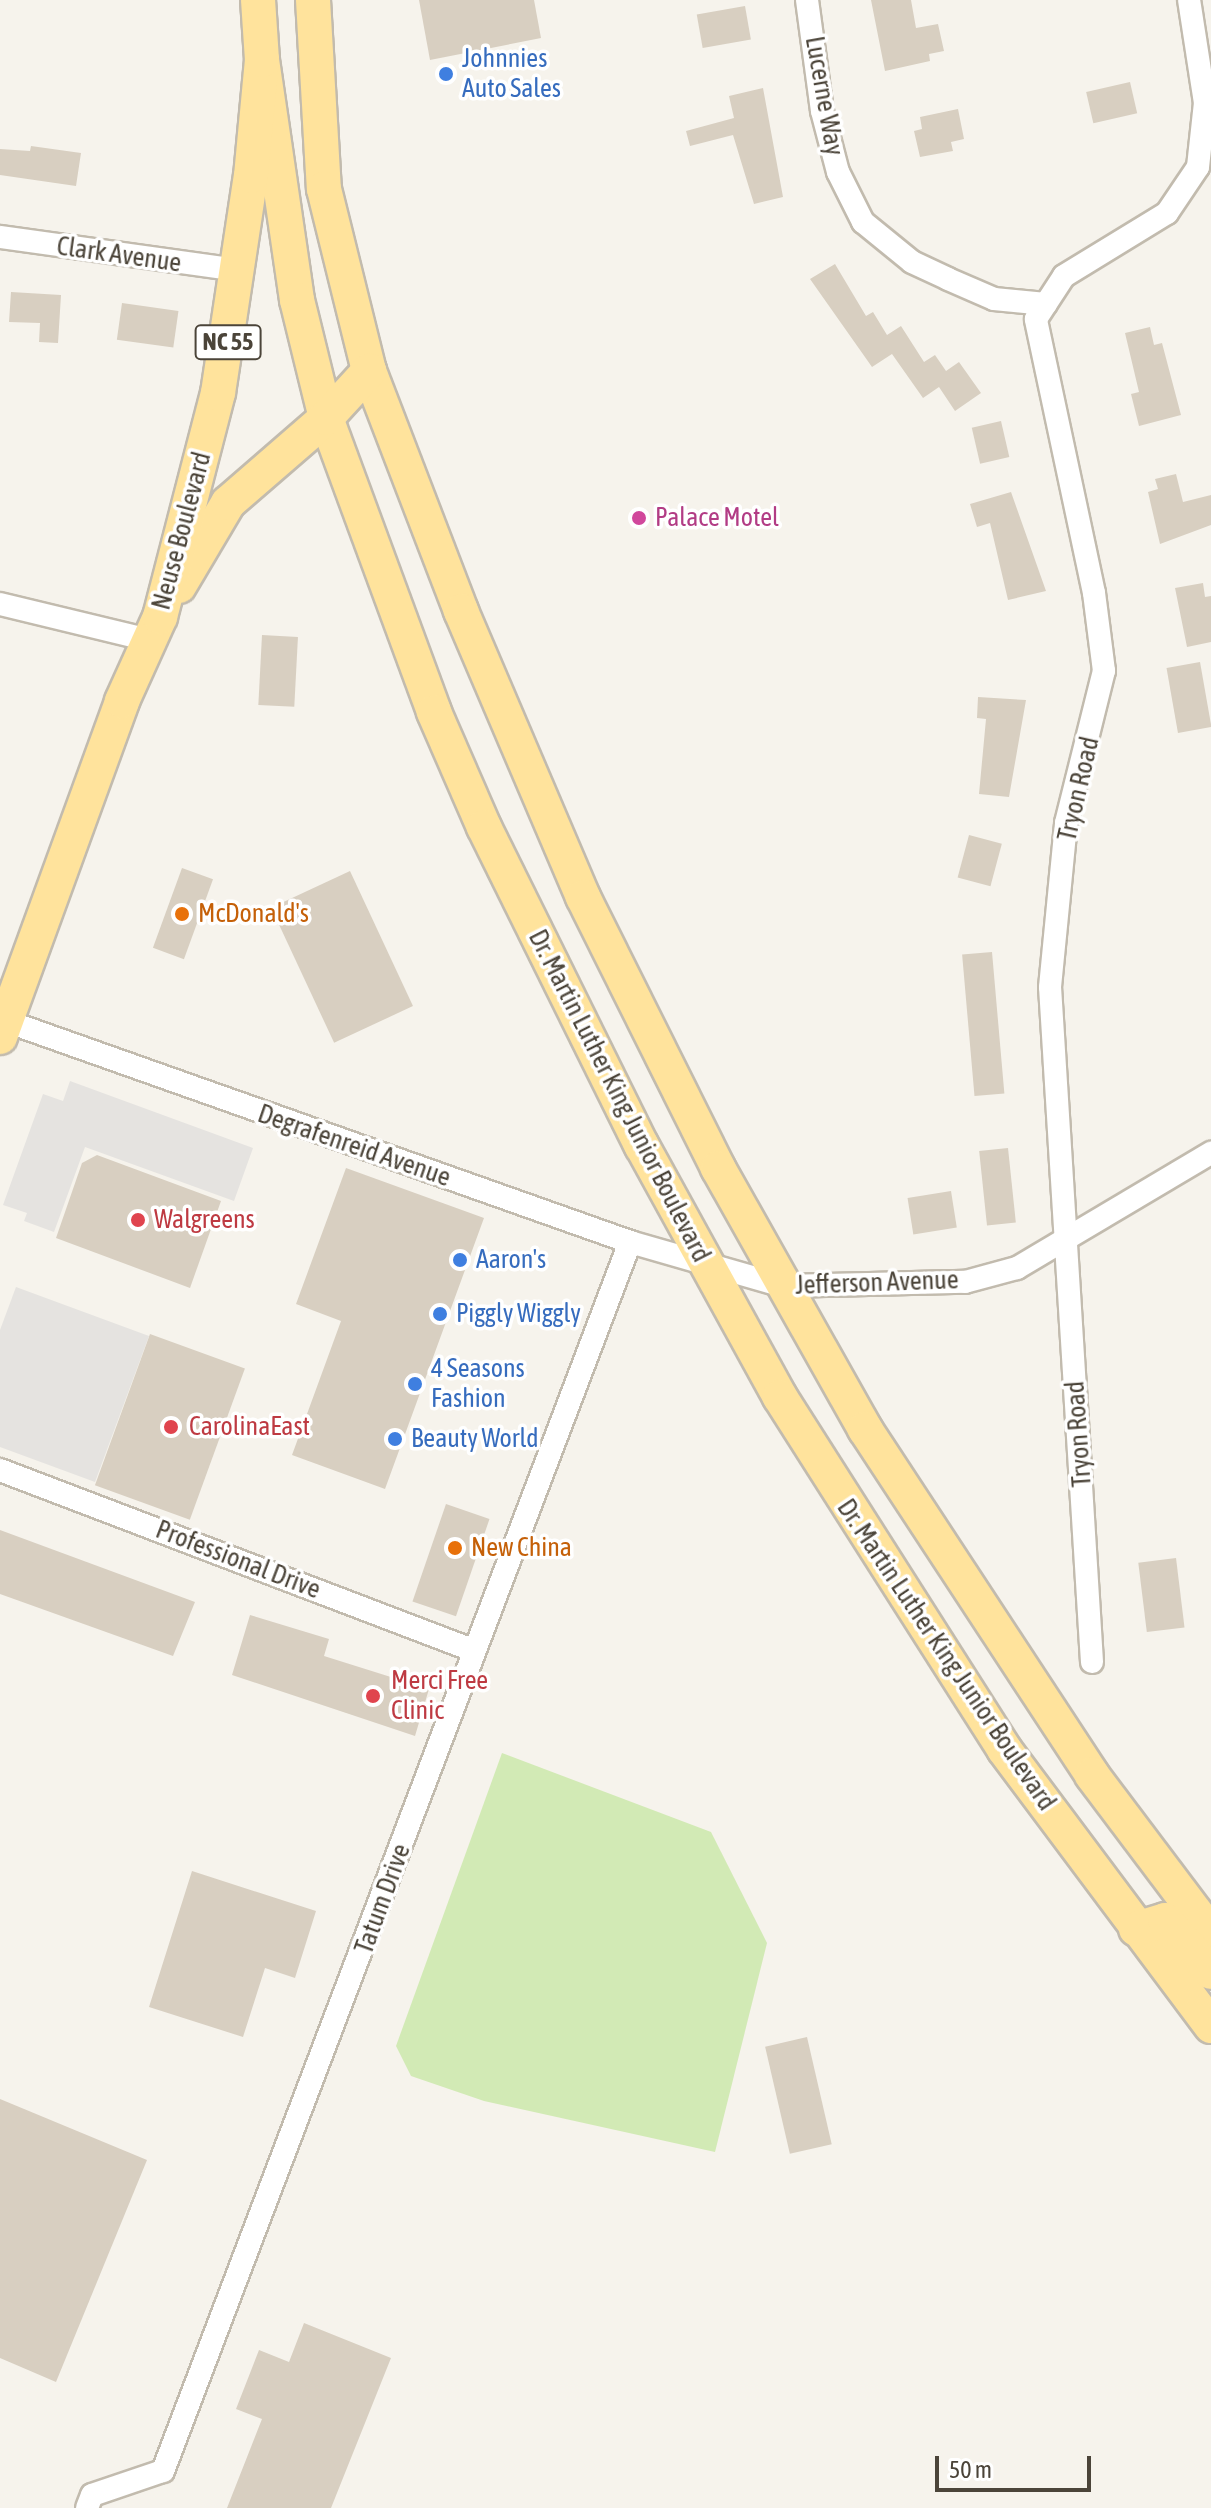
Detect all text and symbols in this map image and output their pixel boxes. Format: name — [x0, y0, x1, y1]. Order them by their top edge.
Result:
street label: Lucerne Way — [798, 34, 850, 158]
place label: Johnnies Auto Sales — [462, 43, 561, 104]
marker: Johnnies Auto Sales — [437, 65, 455, 83]
street label: Clark Avenue — [55, 231, 183, 279]
road number: NC 55 — [194, 322, 262, 362]
street label: Neuse Boulevard — [146, 449, 218, 613]
place label: Palace Motel — [655, 502, 779, 534]
marker: Palace Motel — [630, 509, 648, 527]
street label: Tryon Road — [1052, 734, 1106, 844]
place label: McDonald's — [198, 898, 309, 930]
marker: McDonald's — [173, 905, 191, 923]
street label: Dr. Martin Luther King Junior Boulevard — [521, 925, 717, 1267]
street label: Degrafenreid Avenue — [254, 1098, 454, 1194]
place label: Walgreens — [154, 1204, 255, 1236]
marker: Walgreens — [129, 1211, 147, 1229]
place label: Aaron's — [476, 1244, 546, 1276]
marker: Aaron's — [451, 1251, 469, 1269]
street label: Jefferson Avenue — [795, 1265, 959, 1301]
place label: Piggly Wiggly — [456, 1298, 581, 1330]
marker: Piggly Wiggly — [431, 1305, 449, 1323]
place label: 4 Seasons Fashion — [431, 1353, 525, 1414]
marker: 4 Seasons Fashion — [406, 1375, 424, 1393]
street label: Tryon Road — [1060, 1380, 1098, 1488]
place label: CarolinaEast — [189, 1411, 310, 1443]
marker: CarolinaEast — [160, 1416, 182, 1438]
place label: Beauty World — [411, 1423, 538, 1455]
marker: Beauty World — [386, 1430, 404, 1448]
street label: Dr. Martin Luther King Junior Boulevard — [830, 1494, 1062, 1816]
street label: Professional Drive — [151, 1514, 325, 1606]
place label: New China — [471, 1532, 572, 1564]
marker: New China — [446, 1539, 464, 1557]
place label: Merci Free Clinic — [391, 1665, 488, 1726]
marker: Merci Free Clinic — [362, 1685, 384, 1707]
street label: Tatum Drive — [349, 1840, 417, 1958]
scale bar — [939, 2440, 1095, 2490]
text: 50 m — [949, 2456, 992, 2483]

